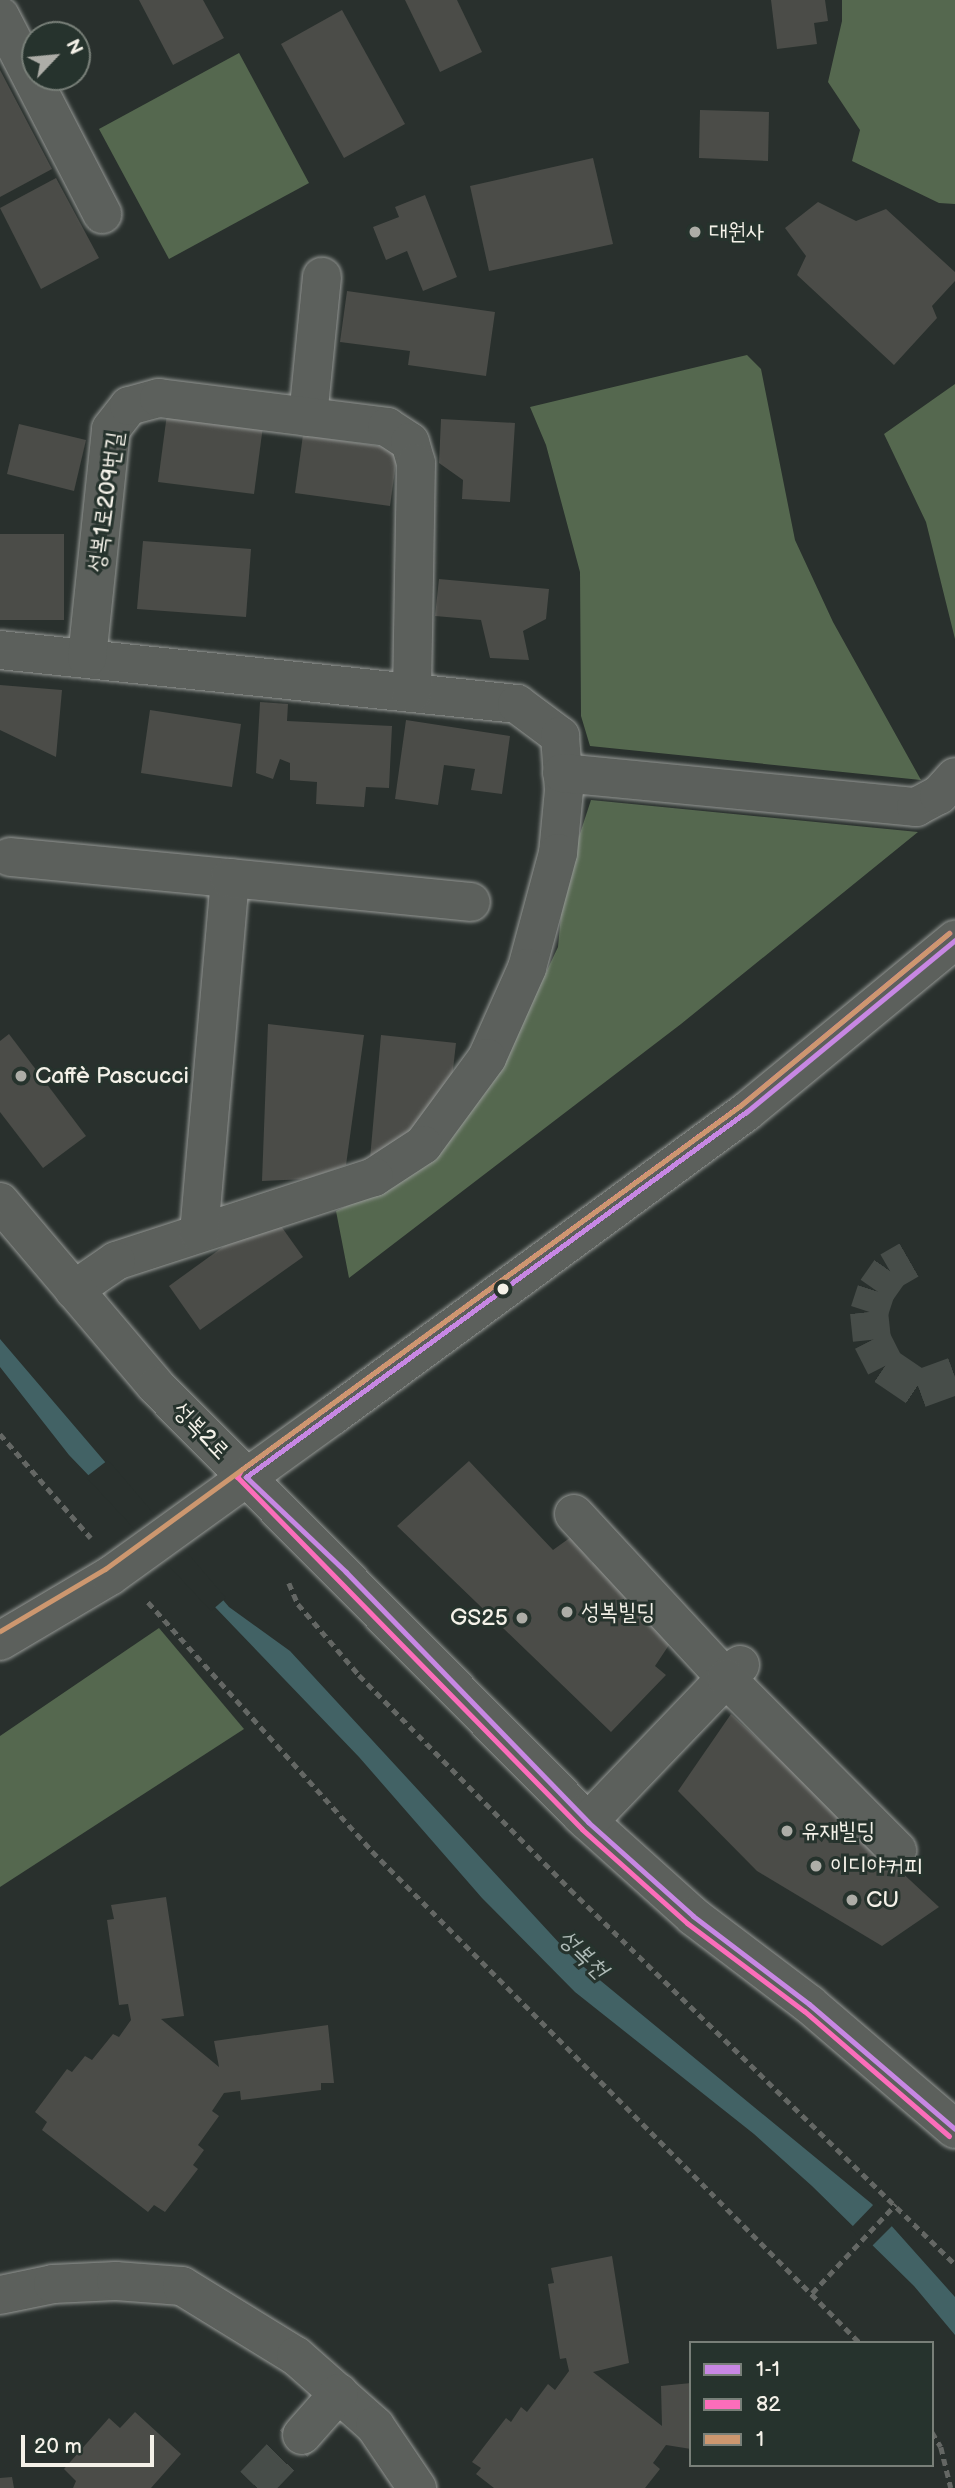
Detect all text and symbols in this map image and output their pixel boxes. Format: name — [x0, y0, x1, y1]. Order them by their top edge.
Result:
north arrow — [21, 21, 91, 91]
text: N — [60, 36, 87, 59]
place label: 대원사 — [709, 218, 765, 246]
marker: 대원사 — [687, 224, 703, 240]
street label: 성복1로209번길 — [82, 430, 130, 574]
place label: Caffè Pascucci — [35, 1062, 189, 1090]
marker: Caffè Pascucci — [13, 1068, 29, 1084]
unlabelled marker — [496, 1282, 510, 1296]
street label: 성복2로 — [167, 1397, 235, 1465]
place label: 성복빌딩 — [581, 1598, 655, 1626]
place label: GS25 — [450, 1604, 508, 1632]
marker: 성복빌딩 — [559, 1604, 575, 1620]
marker: GS25 — [514, 1610, 530, 1626]
place label: 유재빌딩 — [801, 1817, 875, 1845]
marker: 유재빌딩 — [779, 1823, 795, 1839]
place label: 이디야커피 — [830, 1852, 923, 1880]
marker: 이디야커피 — [808, 1858, 824, 1874]
place label: CU — [866, 1886, 899, 1914]
marker: CU — [844, 1892, 860, 1908]
water label: 성복천 — [552, 1924, 614, 1984]
legend — [689, 2341, 934, 2467]
text: 1-1 — [756, 2357, 780, 2382]
text: 82 — [756, 2392, 781, 2417]
scale bar — [24, 2422, 158, 2466]
text: 1 — [756, 2427, 764, 2452]
text: 20 m — [34, 2434, 82, 2459]

